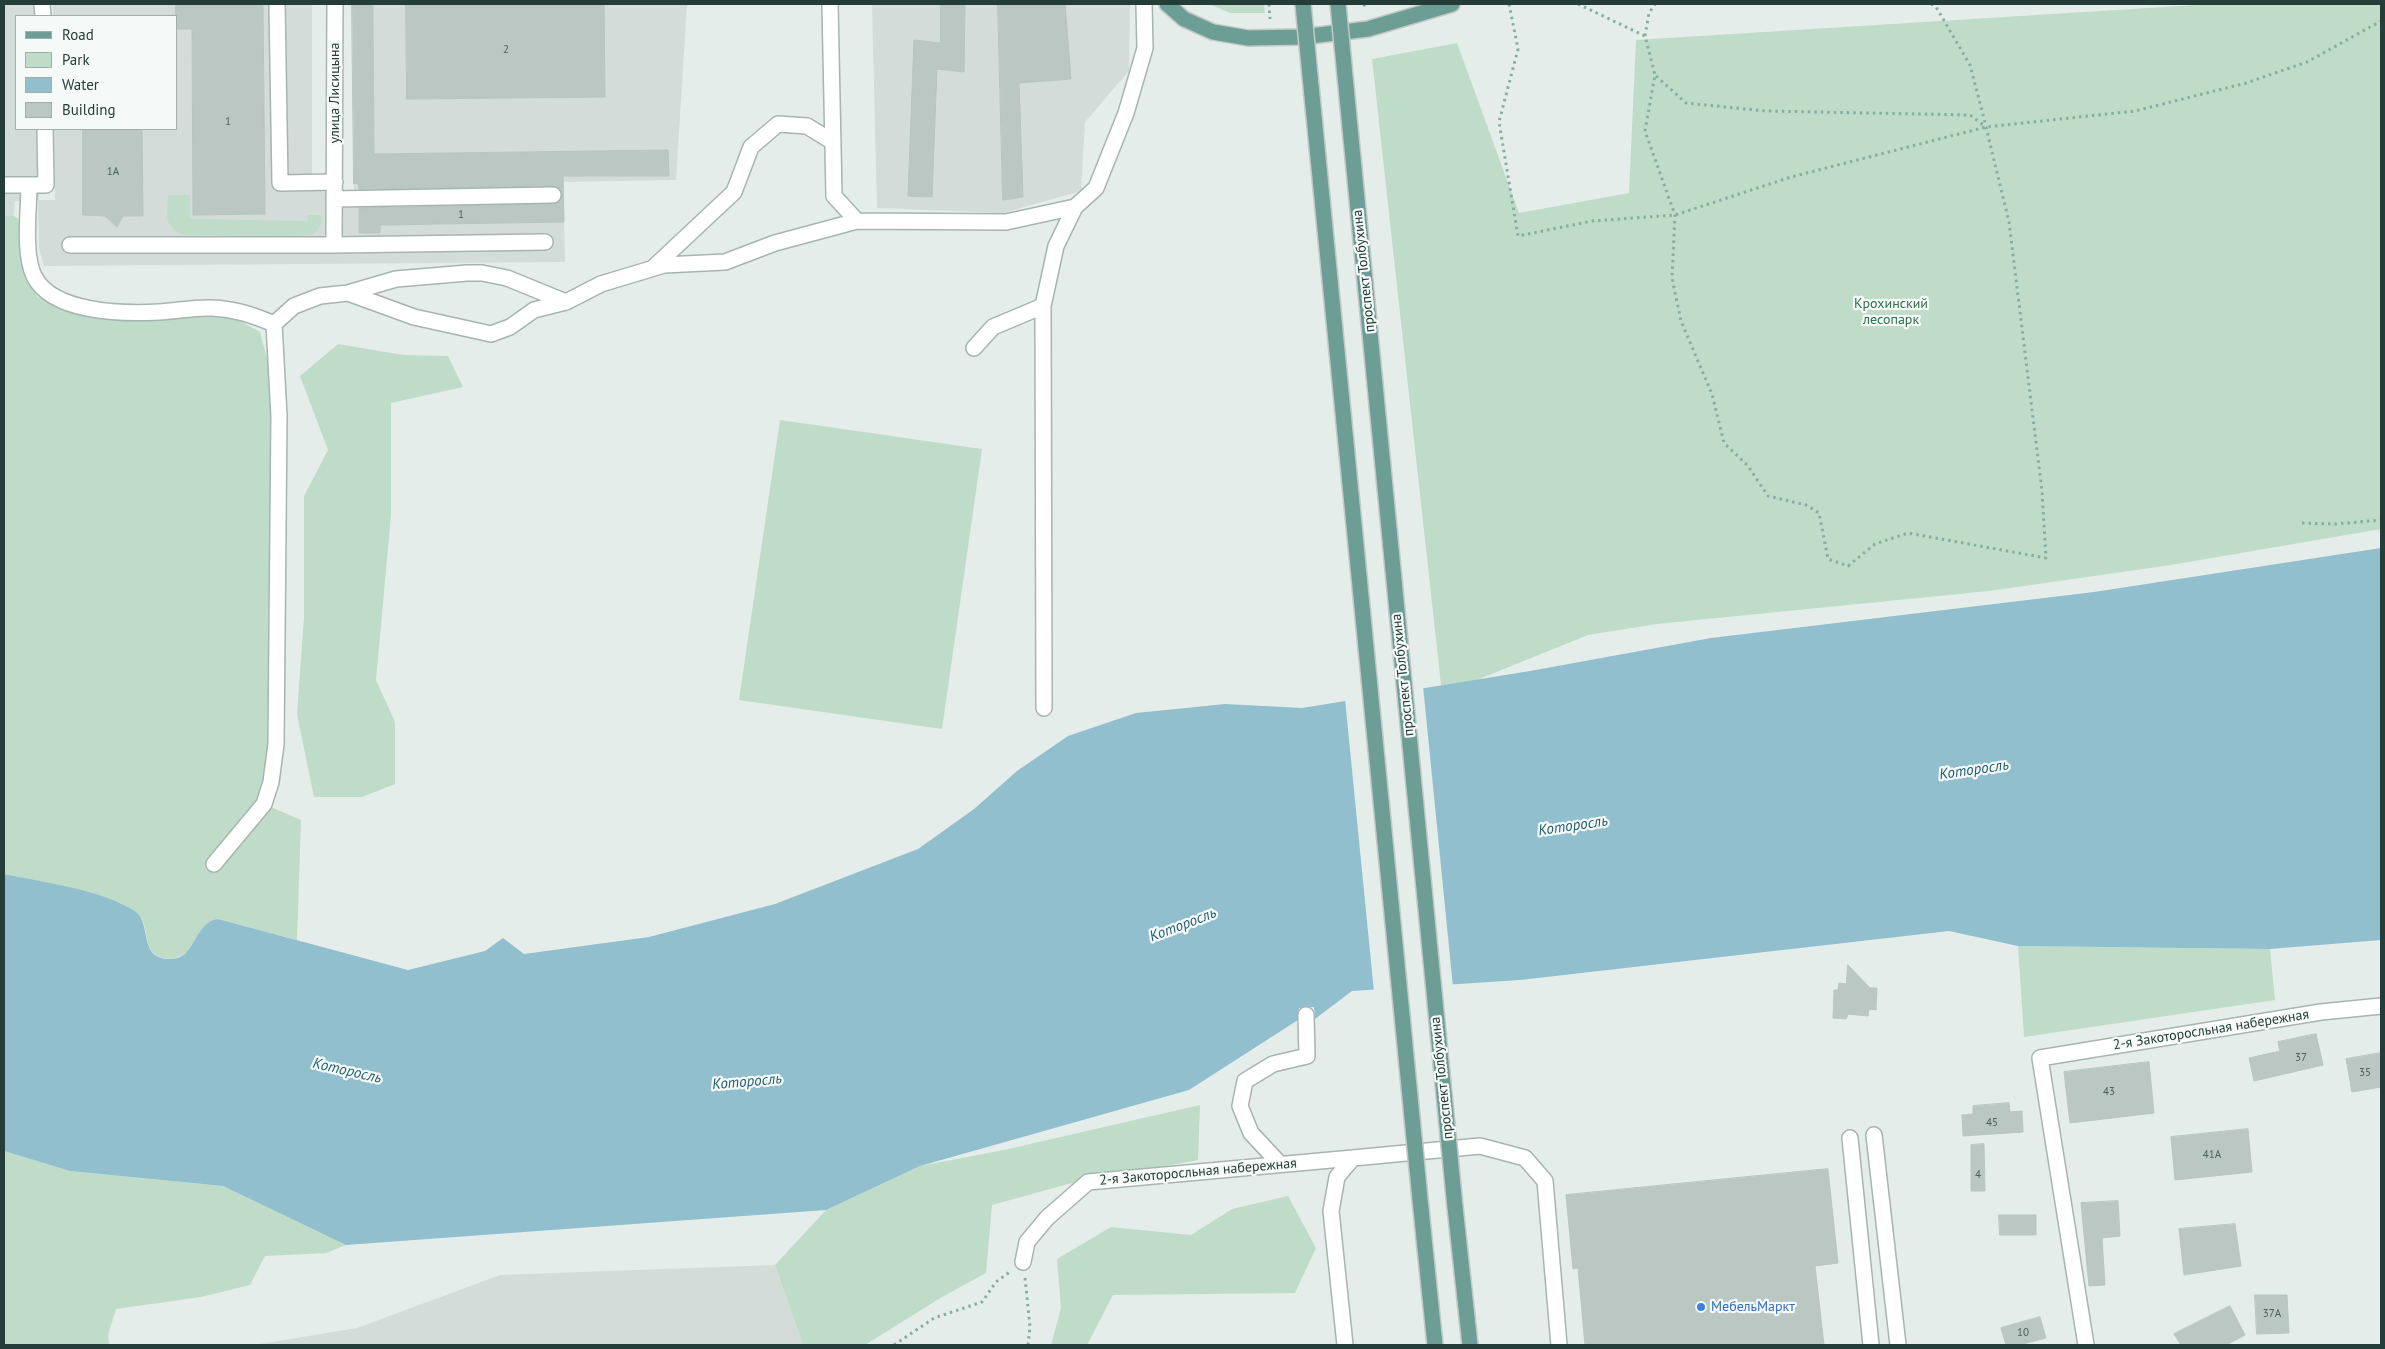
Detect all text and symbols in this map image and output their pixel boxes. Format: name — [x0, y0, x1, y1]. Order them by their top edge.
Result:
legend — [15, 15, 178, 130]
text: Road — [62, 25, 94, 44]
street label: улица Лисицына — [327, 42, 343, 144]
house number: 2 — [503, 43, 509, 57]
text: Park — [62, 50, 90, 69]
text: Water — [62, 75, 99, 94]
text: Building — [62, 100, 116, 119]
house number: 1 — [225, 115, 231, 129]
house number: 1А — [107, 165, 119, 179]
house number: 1 — [458, 208, 464, 222]
street label: проспект Толбухина — [1349, 209, 1379, 333]
park label: Крохинский лесопарк — [1854, 296, 1928, 328]
street label: проспект Толбухина — [1388, 613, 1418, 737]
water label: Которосль — [1938, 756, 2010, 784]
water label: Которосль — [1537, 812, 1609, 840]
water label: Которосль — [1147, 904, 1219, 946]
street label: 2-я Закоторосльная набережная — [2112, 1006, 2310, 1054]
street label: проспект Толбухина — [1427, 1016, 1457, 1140]
house number: 37 — [2295, 1051, 2307, 1065]
water label: Которосль — [311, 1054, 383, 1088]
house number: 35 — [2359, 1066, 2371, 1080]
water label: Которосль — [711, 1070, 783, 1094]
house number: 43 — [2103, 1085, 2115, 1099]
house number: 45 — [1986, 1116, 1998, 1130]
house number: 41А — [2203, 1148, 2221, 1162]
street label: 2-я Закоторосльная набережная — [1099, 1155, 1297, 1189]
house number: 4 — [1975, 1168, 1981, 1182]
place label: МебельМаркт — [1711, 1299, 1795, 1315]
marker: МебельМаркт — [1695, 1301, 1707, 1313]
house number: 37А — [2263, 1307, 2281, 1321]
house number: 10 — [2017, 1326, 2029, 1340]

